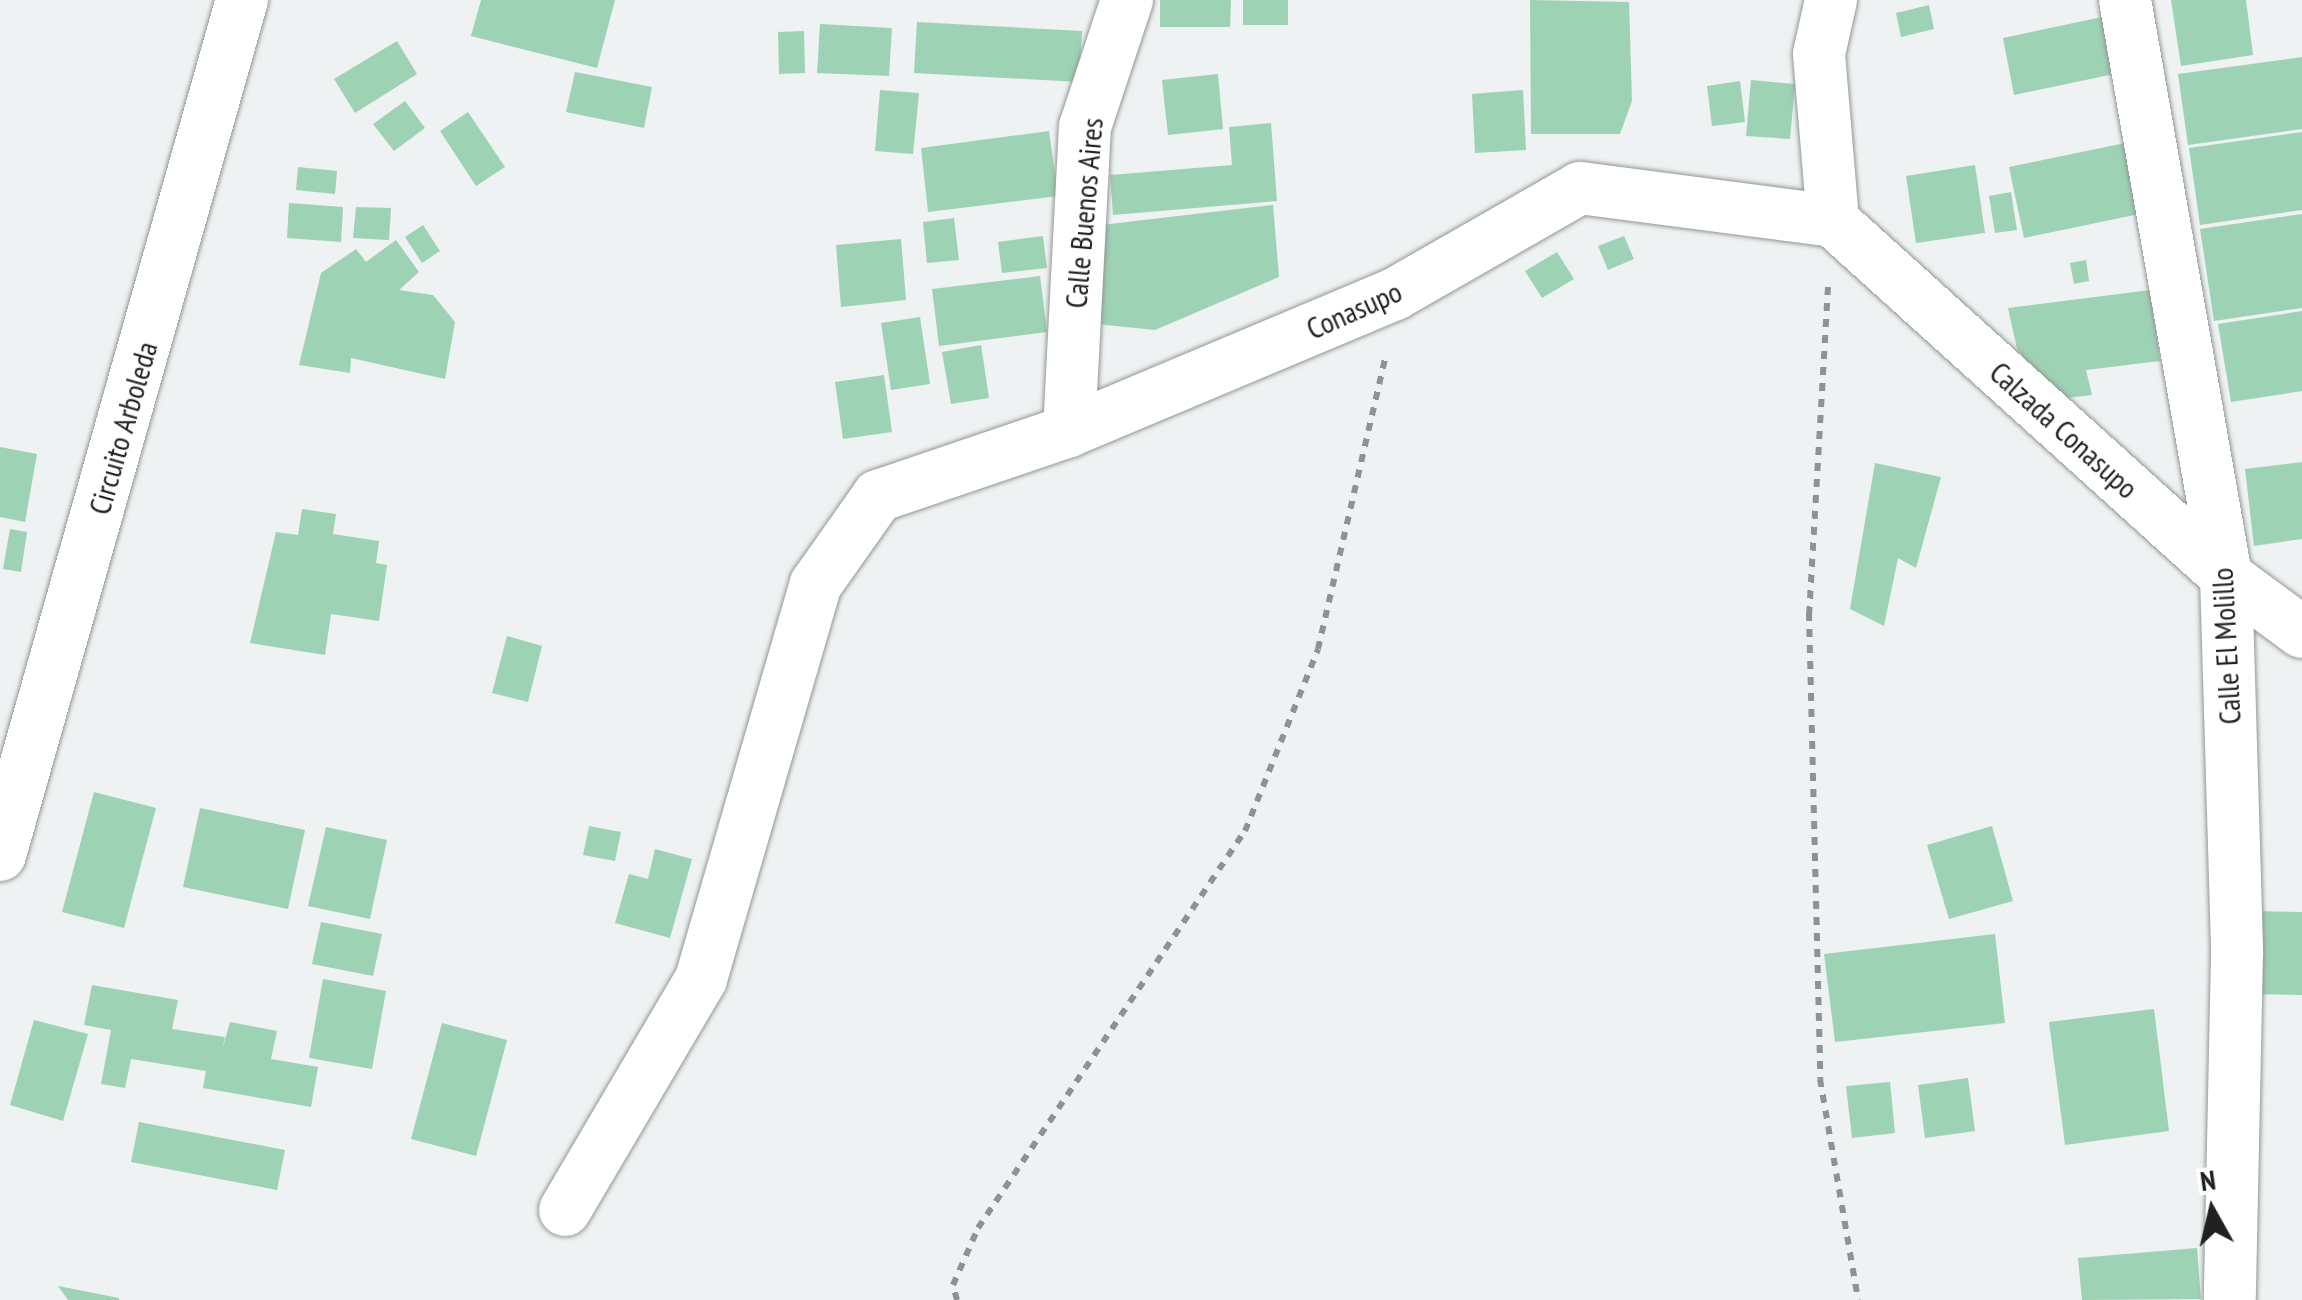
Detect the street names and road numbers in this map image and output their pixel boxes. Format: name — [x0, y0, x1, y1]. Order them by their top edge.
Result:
street label: Calle Buenos Aires — [1058, 116, 1110, 310]
street label: Conasupo — [1301, 273, 1407, 347]
street label: Circuito Arboleda — [81, 337, 165, 519]
street label: Calzada Conasupo — [1983, 354, 2145, 506]
street label: Calle El Molillo — [2204, 567, 2248, 725]

